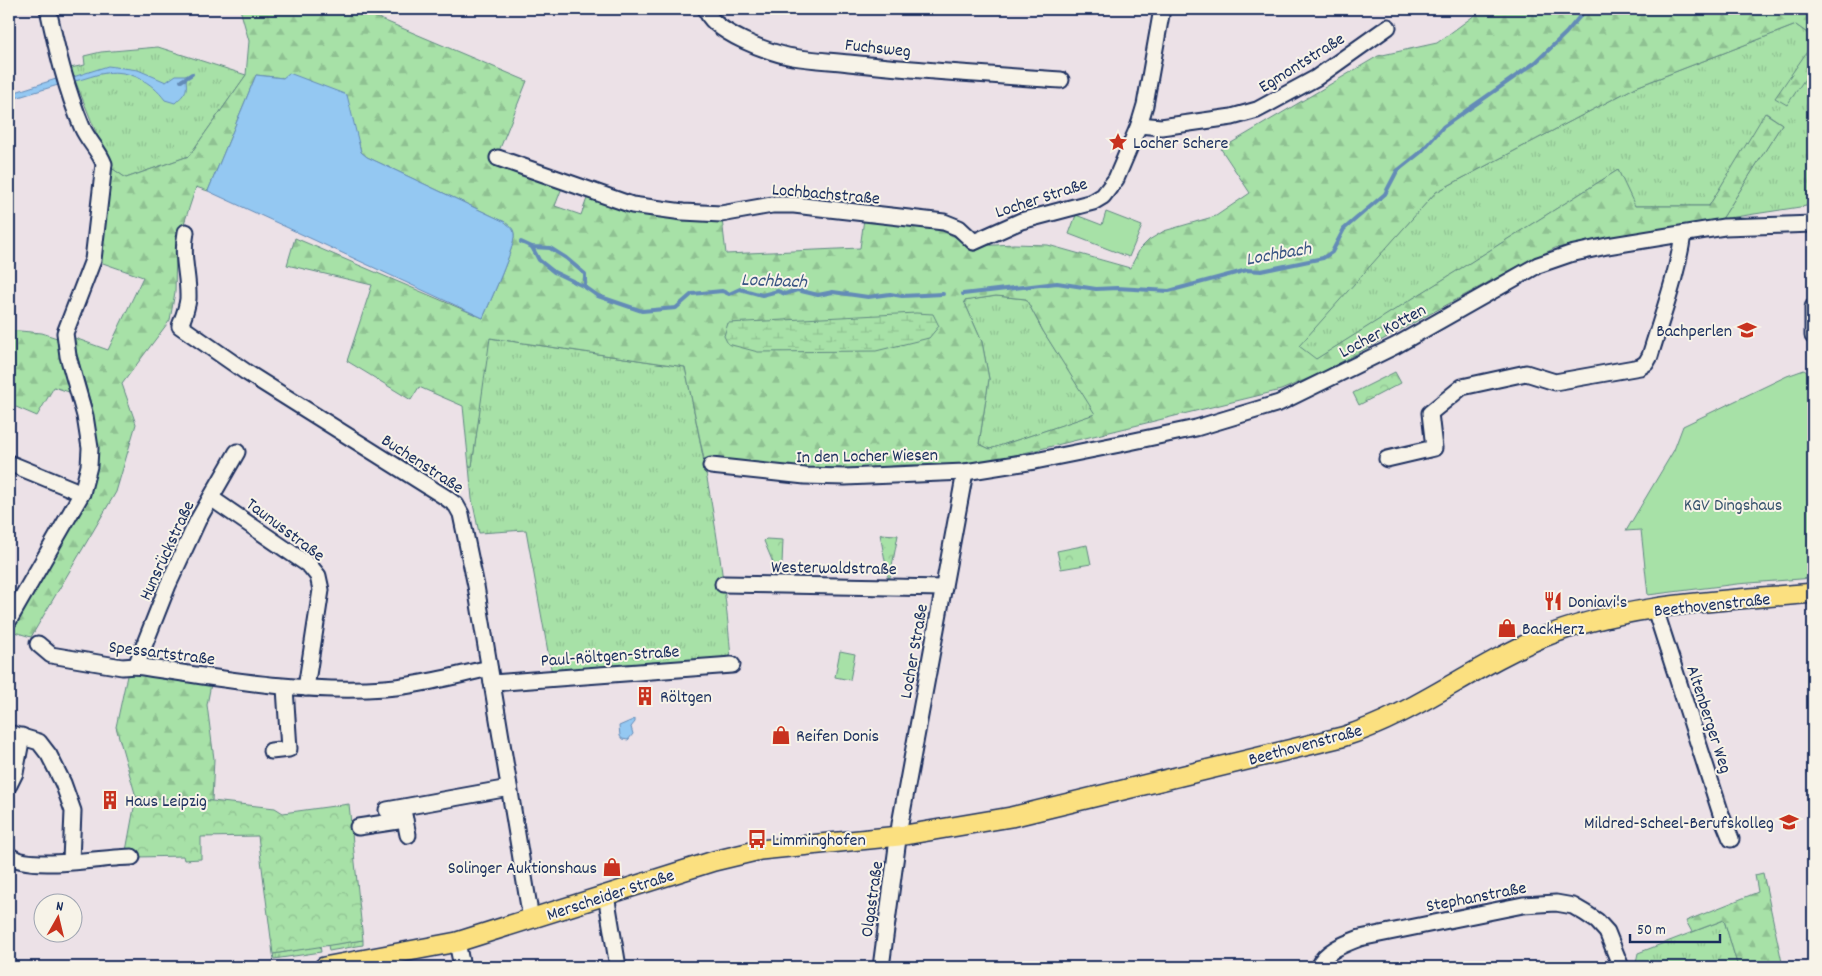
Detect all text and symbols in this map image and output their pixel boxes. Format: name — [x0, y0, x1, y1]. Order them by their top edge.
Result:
street label: Egmontstraße — [1254, 28, 1350, 100]
street label: Fuchsweg — [843, 34, 912, 65]
place icon: Locher Schere — [1107, 131, 1129, 153]
place label: Locher Schere — [1133, 132, 1229, 157]
street label: Locher Straße — [992, 173, 1091, 226]
street label: Lochbachstraße — [771, 178, 881, 213]
water label: Lochbach — [1244, 236, 1315, 274]
water label: Lochbach — [740, 268, 809, 297]
street label: Locher Kotten — [1335, 299, 1431, 366]
school or university icon: Bachperlen — [1736, 319, 1758, 341]
place label: Bachperlen — [1656, 320, 1732, 345]
street label: Buchenstraße — [375, 429, 468, 501]
street label: In den Locher Wiesen — [796, 444, 938, 471]
street label: Taunusstraße — [240, 493, 329, 569]
park label: KGV Dingshaus — [1684, 494, 1782, 519]
street label: Hunsrückstraße — [134, 497, 202, 605]
street label: Westerwaldstraße — [771, 556, 897, 583]
street label: Beethovenstraße — [1653, 588, 1772, 625]
restaurant icon: Doniavi's — [1542, 590, 1564, 612]
place label: Doniavi's — [1568, 591, 1627, 616]
street label: Locher Straße — [895, 602, 936, 701]
shop icon: BackHerz — [1496, 617, 1518, 639]
place label: BackHerz — [1522, 618, 1584, 643]
street label: Spessartstraße — [107, 636, 216, 673]
street label: Paul-Röltgen-Straße — [540, 640, 680, 675]
street label: Altenberger Weg — [1678, 663, 1737, 777]
building icon: Röltgen — [634, 685, 656, 707]
place label: Röltgen — [660, 686, 712, 711]
street label: Beethovenstraße — [1246, 719, 1365, 774]
shop icon: Reifen Donis — [770, 724, 792, 746]
place label: Reifen Donis — [796, 725, 879, 750]
building icon: Haus Leipzig — [99, 789, 121, 811]
place label: Haus Leipzig — [125, 790, 207, 815]
school or university icon: Mildred-Scheel-Berufskolleg — [1778, 811, 1800, 833]
place label: Mildred-Scheel-Berufskolleg — [1584, 812, 1774, 837]
bus stop icon: Limminghofen — [746, 828, 768, 850]
place label: Limminghofen — [772, 829, 866, 854]
shop icon: Solinger Auktionshaus — [601, 856, 623, 878]
place label: Solinger Auktionshaus — [448, 857, 597, 882]
street label: Olgastraße — [856, 860, 891, 939]
street label: Merscheider Straße — [544, 864, 678, 929]
street label: Stephanstraße — [1424, 876, 1529, 920]
north arrow — [32, 894, 82, 944]
text: N — [55, 897, 64, 918]
scale bar — [1630, 911, 1720, 943]
text: 50 m — [1637, 920, 1666, 942]

